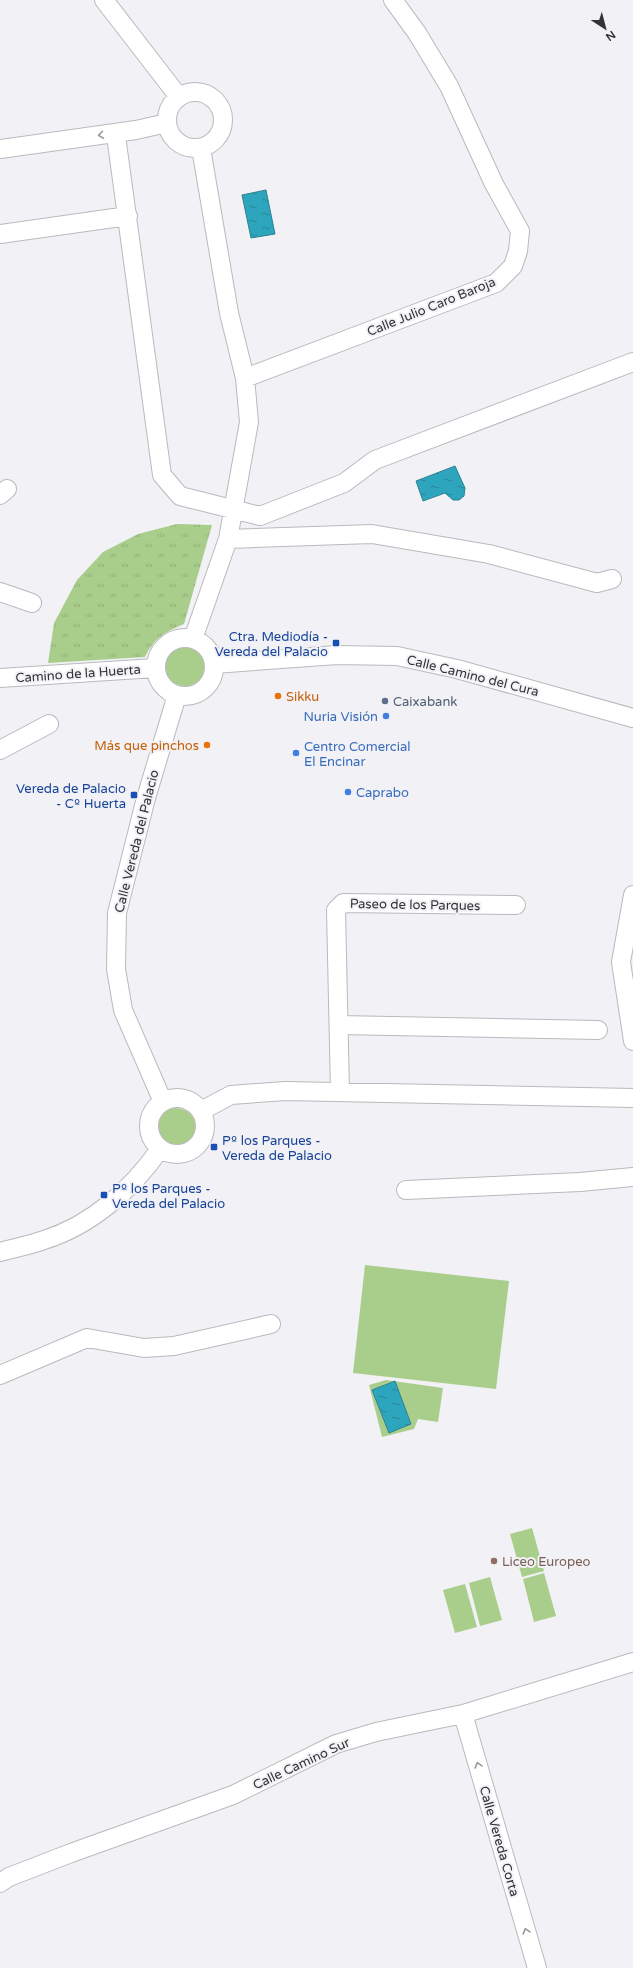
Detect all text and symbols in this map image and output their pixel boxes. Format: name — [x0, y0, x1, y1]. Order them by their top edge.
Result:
north arrow — [585, 8, 625, 48]
text: N — [603, 28, 618, 44]
one-way arrow — [98, 130, 104, 139]
street label: Calle Julio Caro Baroja — [365, 274, 498, 340]
place label: Ctra. Mediodía - Vereda del Palacio — [215, 629, 328, 660]
marker: Ctra. Mediodía - Vereda del Palacio — [331, 638, 341, 648]
street label: Calle Camino del Cura — [405, 652, 540, 700]
street label: Camino de la Huerta — [15, 662, 141, 686]
place label: Sikku — [286, 689, 319, 705]
marker: Sikku — [273, 691, 283, 701]
place label: Caixabank — [393, 694, 457, 710]
marker: Caixabank — [380, 696, 390, 706]
place label: Nuria Visión — [303, 709, 378, 725]
marker: Nuria Visión — [381, 711, 391, 721]
place label: Más que pinchos — [94, 738, 199, 754]
place label: Centro Comercial El Encinar — [304, 739, 411, 770]
marker: Más que pinchos — [202, 740, 212, 750]
marker: Centro Comercial El Encinar — [291, 748, 301, 758]
street label: Calle Vereda del Palacio — [111, 768, 163, 914]
place label: Vereda de Palacio - Cº Huerta — [16, 781, 126, 812]
place label: Caprabo — [356, 785, 409, 801]
marker: Caprabo — [343, 787, 353, 797]
marker: Vereda de Palacio - Cº Huerta — [129, 790, 139, 800]
street label: Paseo de los Parques — [350, 896, 480, 914]
place label: Pº los Parques - Vereda de Palacio — [222, 1133, 332, 1164]
marker: Pº los Parques - Vereda de Palacio — [209, 1142, 219, 1152]
place label: Pº los Parques - Vereda del Palacio — [112, 1181, 225, 1212]
marker: Pº los Parques - Vereda del Palacio — [99, 1190, 109, 1200]
place label: Liceo Europeo — [502, 1554, 591, 1570]
marker: Liceo Europeo — [489, 1556, 499, 1566]
street label: Calle Camino Sur — [250, 1734, 352, 1793]
one-way arrow — [474, 1762, 483, 1769]
street label: Calle Vereda Corta — [476, 1784, 522, 1898]
one-way arrow — [522, 1927, 531, 1934]

